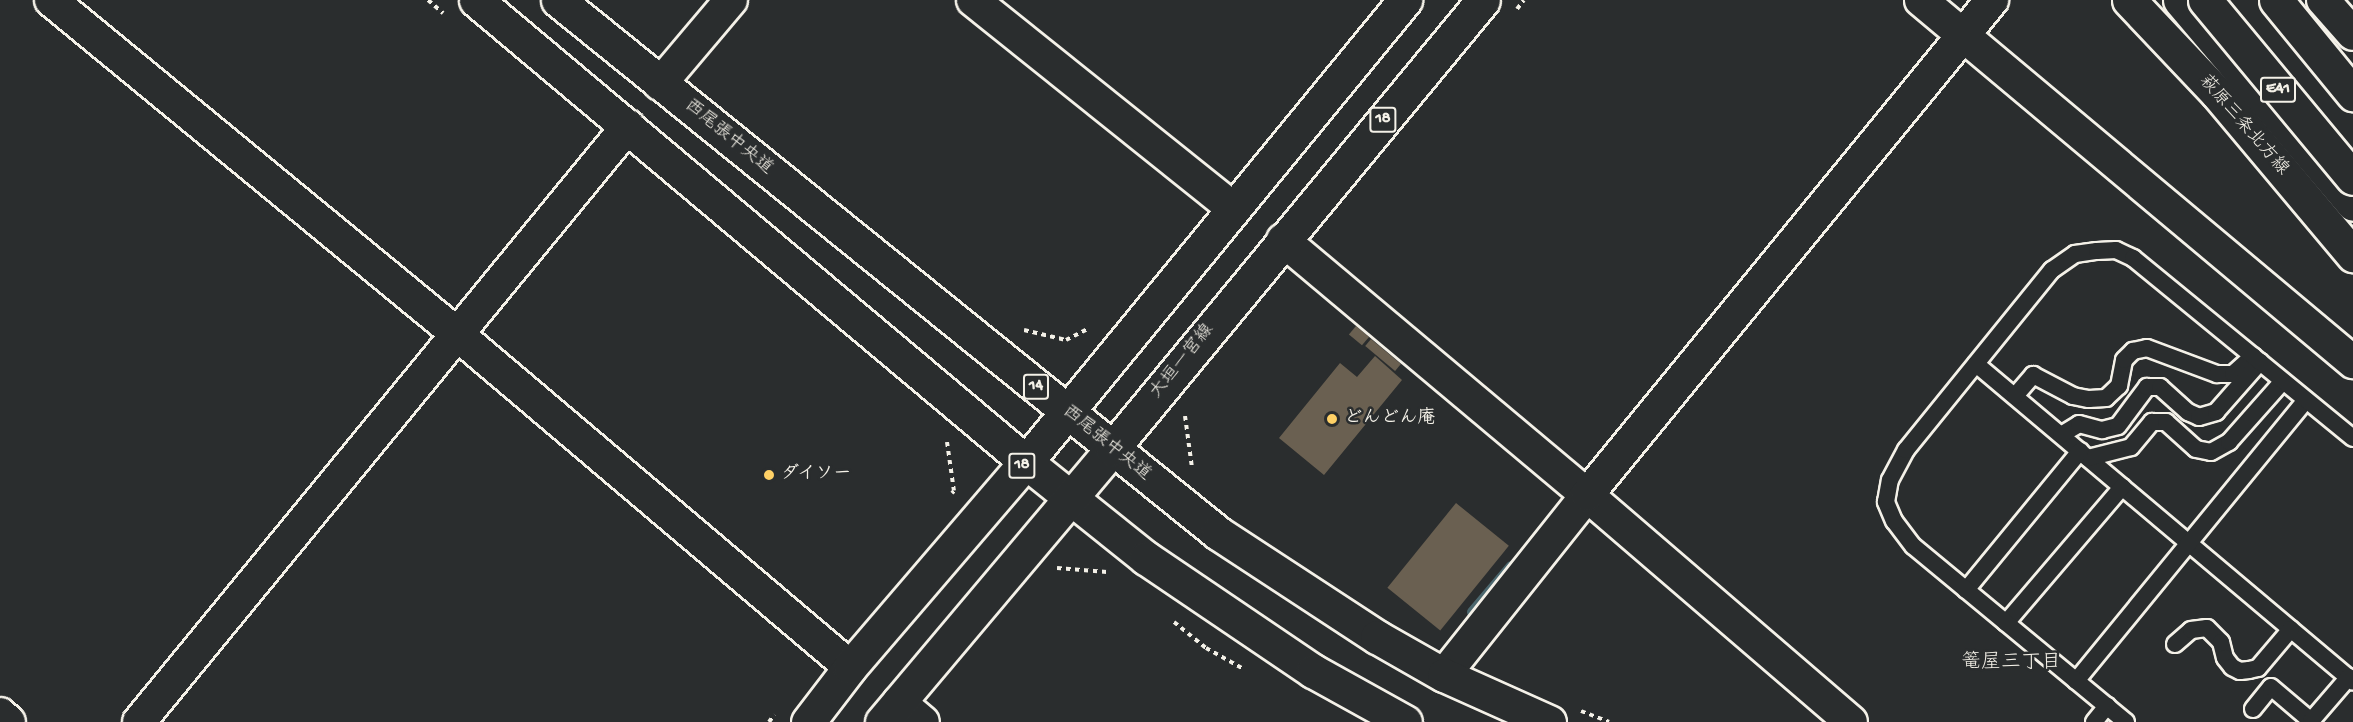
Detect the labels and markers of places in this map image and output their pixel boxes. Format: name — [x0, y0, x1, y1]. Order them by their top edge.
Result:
place label: どんどん庵 — [1344, 408, 1434, 430]
marker: どんどん庵 — [1325, 412, 1339, 426]
place label: ダイソー — [781, 464, 853, 486]
marker: ダイソー — [762, 468, 776, 482]

